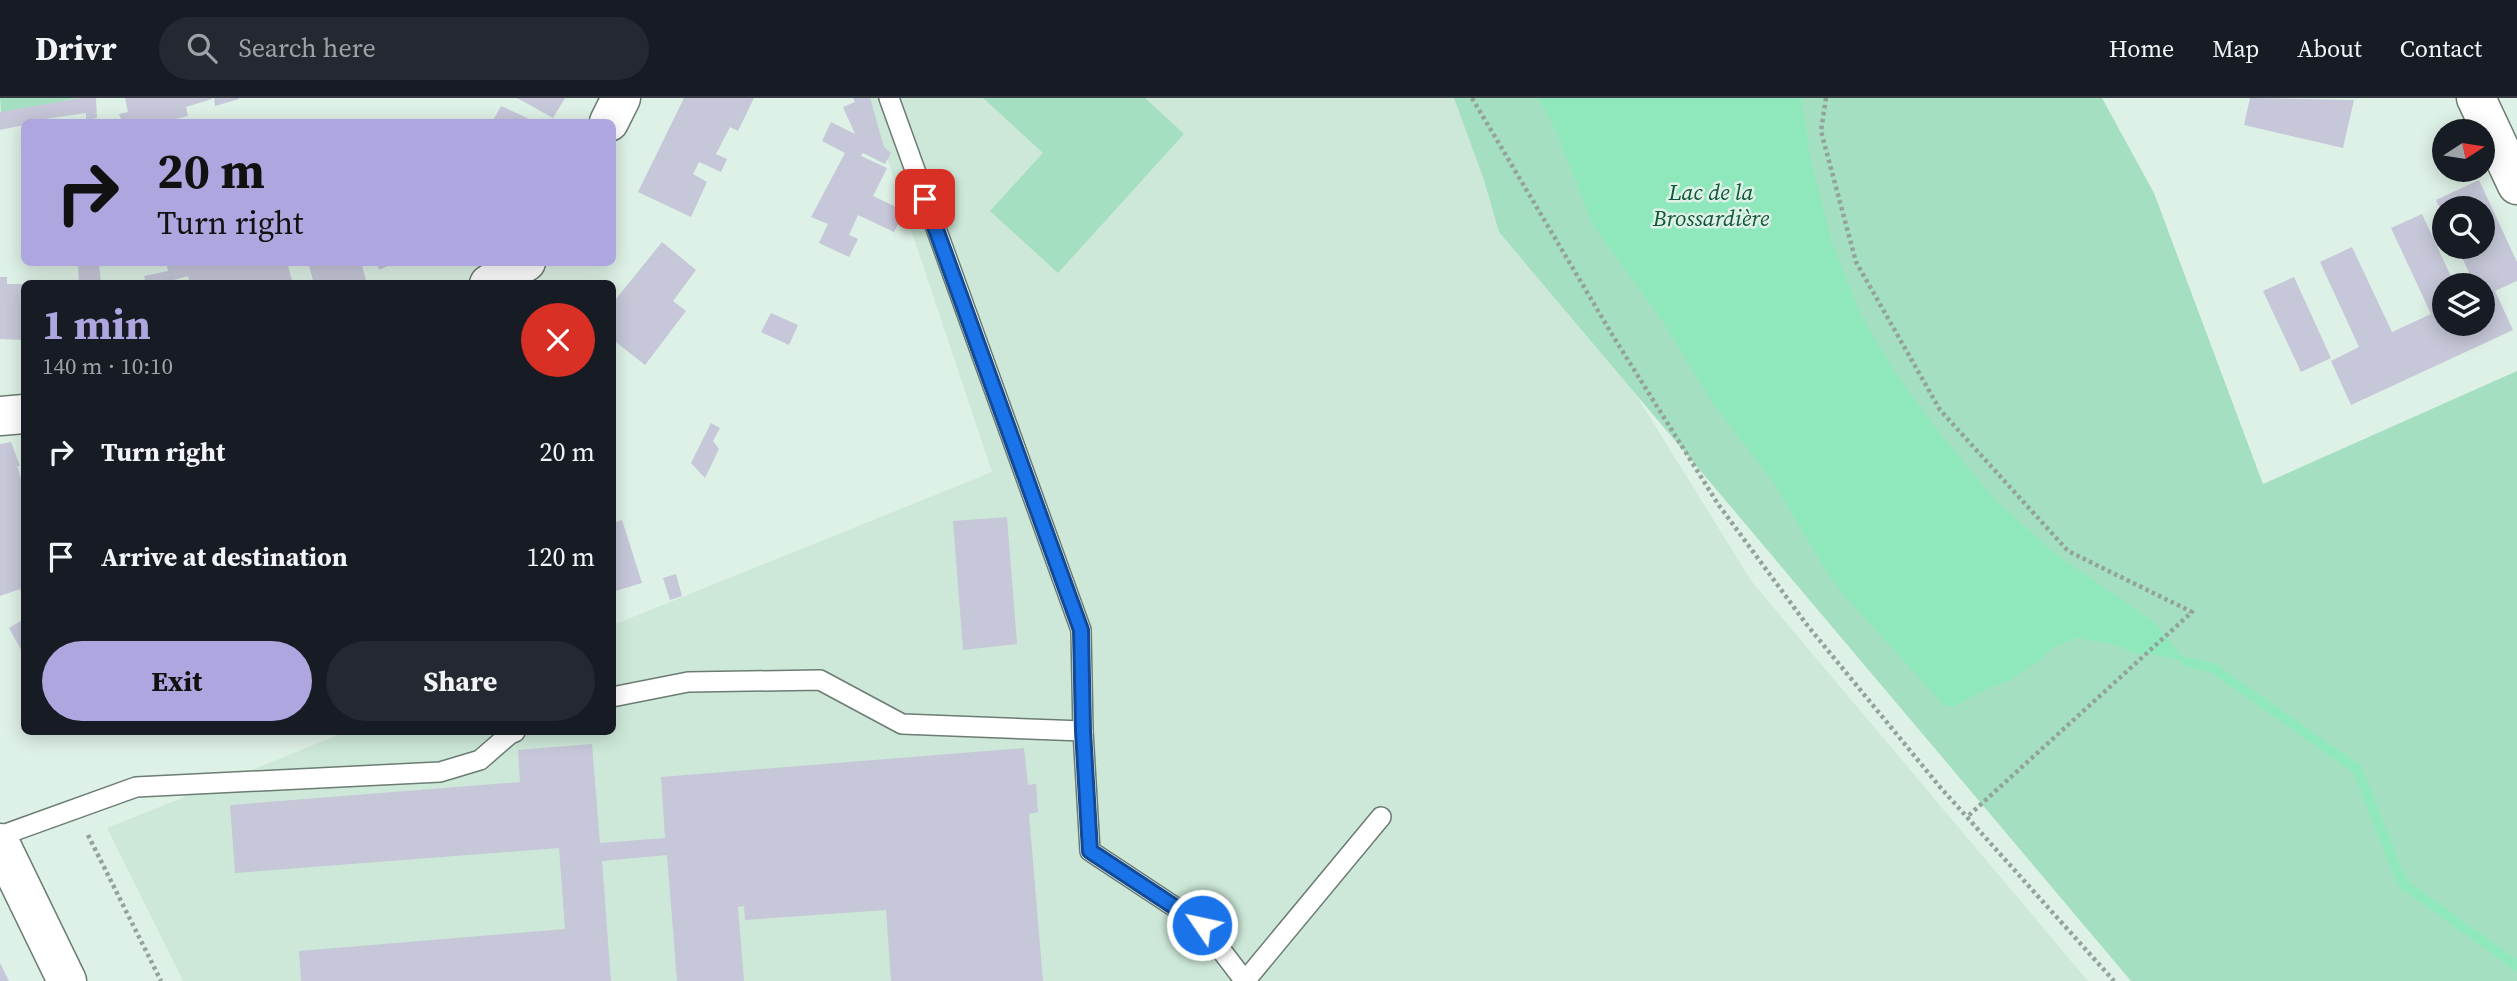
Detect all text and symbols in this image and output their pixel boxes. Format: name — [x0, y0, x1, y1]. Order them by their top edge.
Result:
search box — [159, 17, 649, 80]
text: Drivr — [35, 26, 117, 71]
icon: search — [183, 29, 221, 67]
text: Search here — [239, 30, 376, 66]
text: Home — [2109, 32, 2174, 65]
text: Map — [2212, 32, 2259, 65]
text: About — [2297, 32, 2362, 65]
text: Contact — [2400, 32, 2482, 65]
north arrow — [2432, 119, 2496, 182]
map controls — [2432, 119, 2495, 336]
text: 20 m — [157, 137, 265, 204]
icon: right — [42, 147, 133, 238]
pin — [895, 169, 955, 229]
water label: Lac de la Brossardière — [1652, 176, 1770, 234]
icon: arrive — [906, 180, 944, 218]
button: search — [2432, 196, 2495, 259]
text: Turn right — [157, 201, 303, 245]
button: layers — [2432, 273, 2495, 336]
text: 1 min — [42, 295, 151, 353]
button: close — [521, 303, 595, 377]
text: 140 m · 10:10 — [42, 350, 173, 382]
icon: right — [42, 433, 80, 471]
text: Turn right — [101, 434, 225, 470]
text: 20 m — [540, 434, 595, 470]
icon: arrive — [42, 538, 80, 576]
text: Arrive at destination — [101, 539, 348, 575]
text: 120 m — [527, 539, 595, 575]
button: Exit — [42, 641, 312, 721]
button: Share — [326, 641, 595, 721]
position arrow — [1165, 888, 1239, 962]

